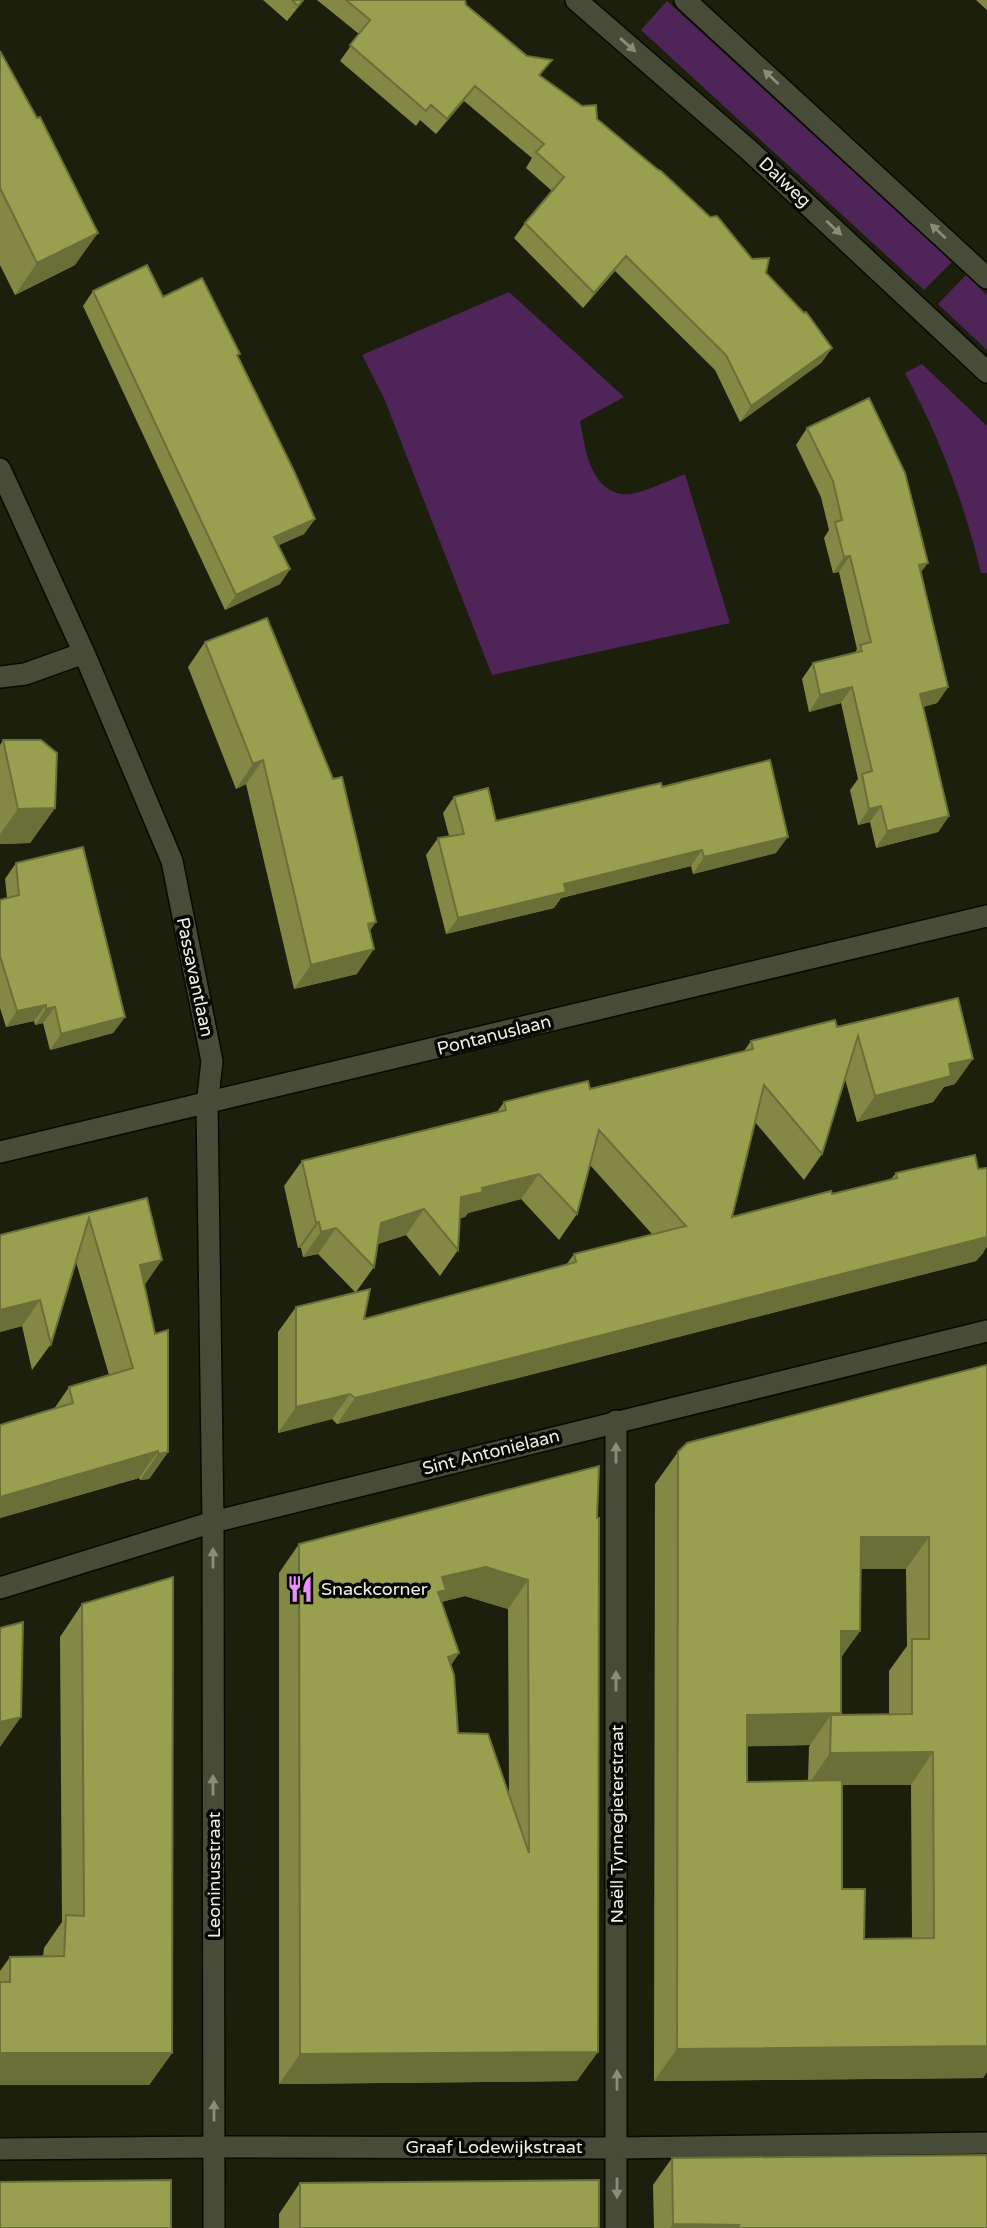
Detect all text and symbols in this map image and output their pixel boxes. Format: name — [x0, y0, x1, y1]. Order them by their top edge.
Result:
one-way arrow — [619, 37, 637, 53]
one-way arrow — [762, 69, 780, 85]
street label: Dalweg — [754, 152, 816, 212]
one-way arrow — [825, 220, 842, 236]
one-way arrow — [930, 224, 947, 240]
street label: Passavantlaan — [172, 915, 218, 1039]
street label: Pontanuslaan — [435, 1010, 553, 1060]
street label: Sint Antonielaan — [420, 1424, 562, 1480]
one-way arrow — [610, 1442, 622, 1464]
one-way arrow — [207, 1547, 219, 1569]
restaurant icon: Snackcorner — [285, 1574, 315, 1604]
place label: Snackcorner — [321, 1578, 428, 1600]
one-way arrow — [610, 1669, 622, 1691]
street label: Naëll Tynnegieterstraat — [606, 1724, 628, 1923]
one-way arrow — [207, 1774, 219, 1796]
street label: Leoninusstraat — [203, 1812, 225, 1938]
one-way arrow — [611, 2068, 623, 2090]
one-way arrow — [208, 2100, 220, 2122]
street label: Graaf Lodewijkstraat — [405, 2136, 583, 2158]
one-way arrow — [611, 2177, 622, 2199]

